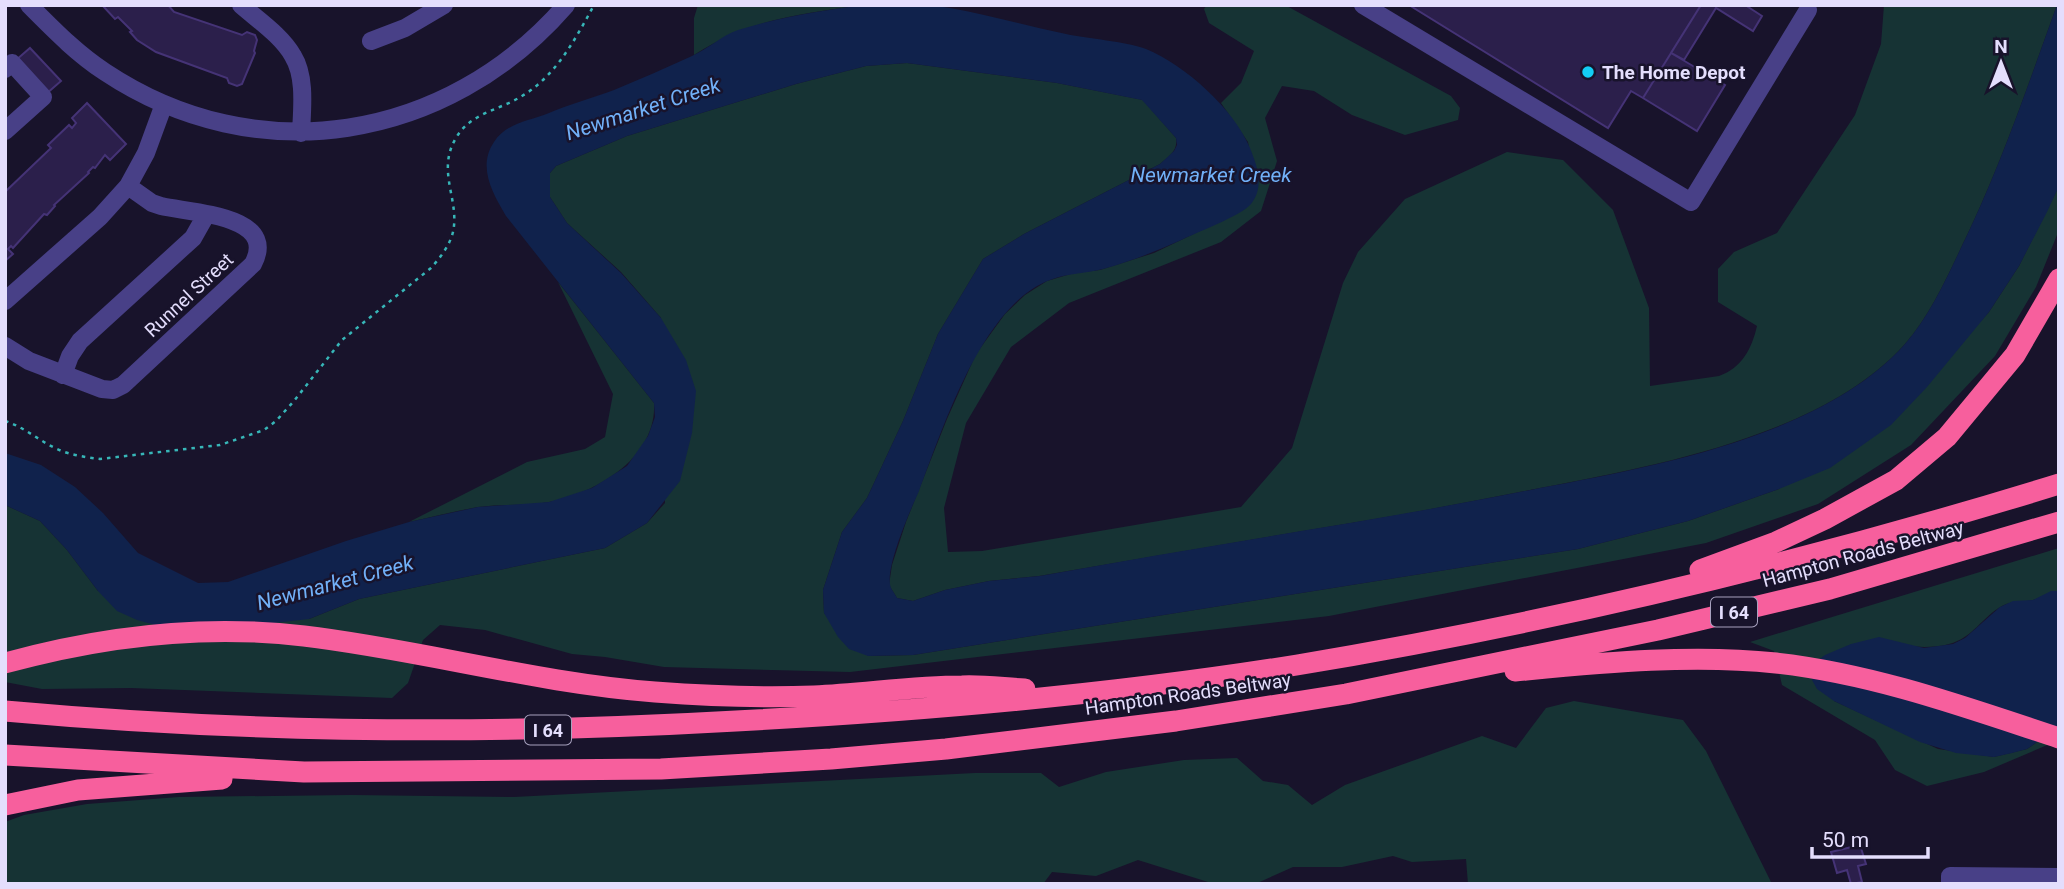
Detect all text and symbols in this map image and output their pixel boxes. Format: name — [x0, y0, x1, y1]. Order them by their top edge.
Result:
north arrow — [1966, 28, 2036, 98]
text: N — [1994, 35, 2008, 58]
place label: The Home Depot — [1602, 61, 1746, 84]
marker: The Home Depot — [1580, 64, 1596, 80]
water label: Newmarket Creek — [563, 72, 724, 145]
water label: Newmarket Creek — [1130, 163, 1292, 187]
street label: Runnel Street — [140, 248, 238, 342]
street label: Hampton Roads Beltway — [1760, 516, 1966, 592]
water label: Newmarket Creek — [254, 550, 417, 615]
road number: I 64 — [1711, 598, 1757, 626]
street label: Hampton Roads Beltway — [1084, 668, 1292, 720]
road number: I 64 — [525, 716, 571, 744]
scale bar — [1812, 816, 1927, 860]
text: 50 m — [1822, 828, 1869, 852]

